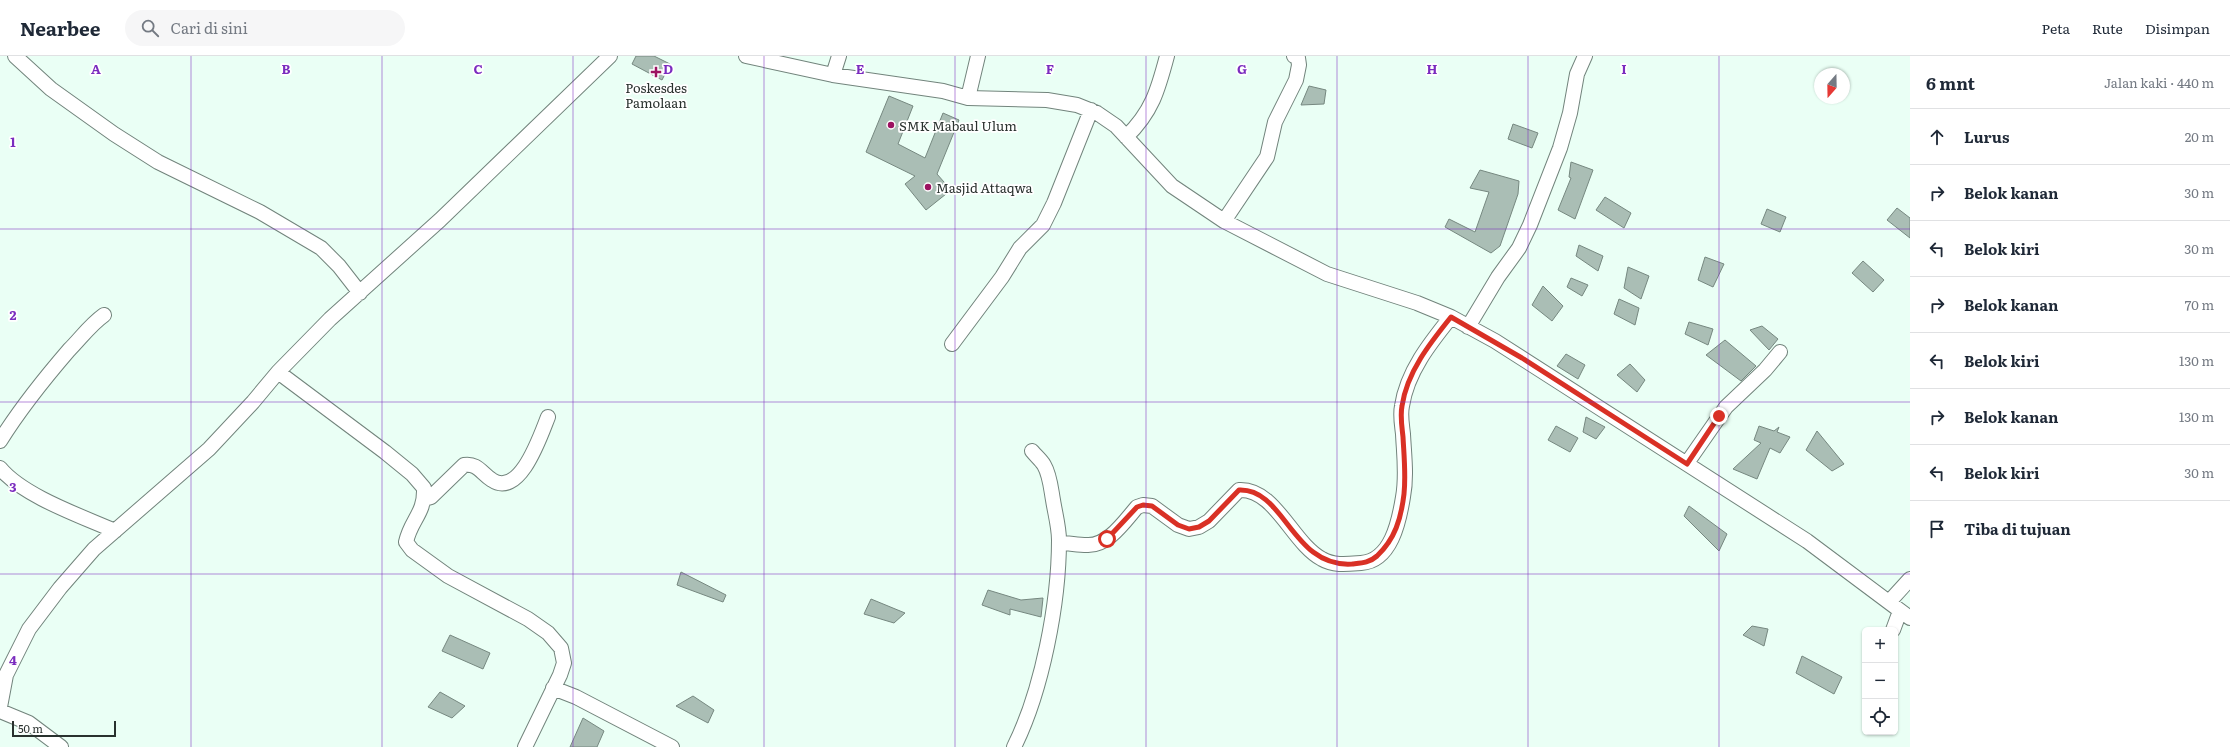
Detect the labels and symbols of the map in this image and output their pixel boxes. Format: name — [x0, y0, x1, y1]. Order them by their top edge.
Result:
text: A — [91, 59, 101, 78]
text: B — [282, 59, 291, 78]
text: C — [473, 59, 483, 78]
text: D — [663, 59, 673, 78]
text: E — [856, 59, 865, 78]
text: F — [1046, 59, 1054, 78]
text: G — [1237, 59, 1247, 78]
text: H — [1427, 59, 1438, 78]
text: I — [1621, 59, 1627, 78]
marker: Poskesdes Pamolaan — [650, 66, 662, 78]
north arrow — [1814, 68, 1850, 104]
place label: Poskesdes Pamolaan — [625, 78, 687, 112]
place label: SMK Mabaul Ulum — [899, 116, 1017, 135]
marker: SMK Mabaul Ulum — [886, 120, 896, 130]
text: 1 — [10, 132, 16, 151]
place label: Masjid Attaqwa — [936, 178, 1032, 197]
marker: Masjid Attaqwa — [923, 182, 933, 192]
text: 2 — [10, 305, 17, 324]
route end — [1710, 407, 1728, 425]
text: 3 — [9, 477, 17, 496]
route start — [1098, 530, 1116, 548]
text: 4 — [9, 650, 17, 669]
scale bar — [12, 719, 116, 738]

